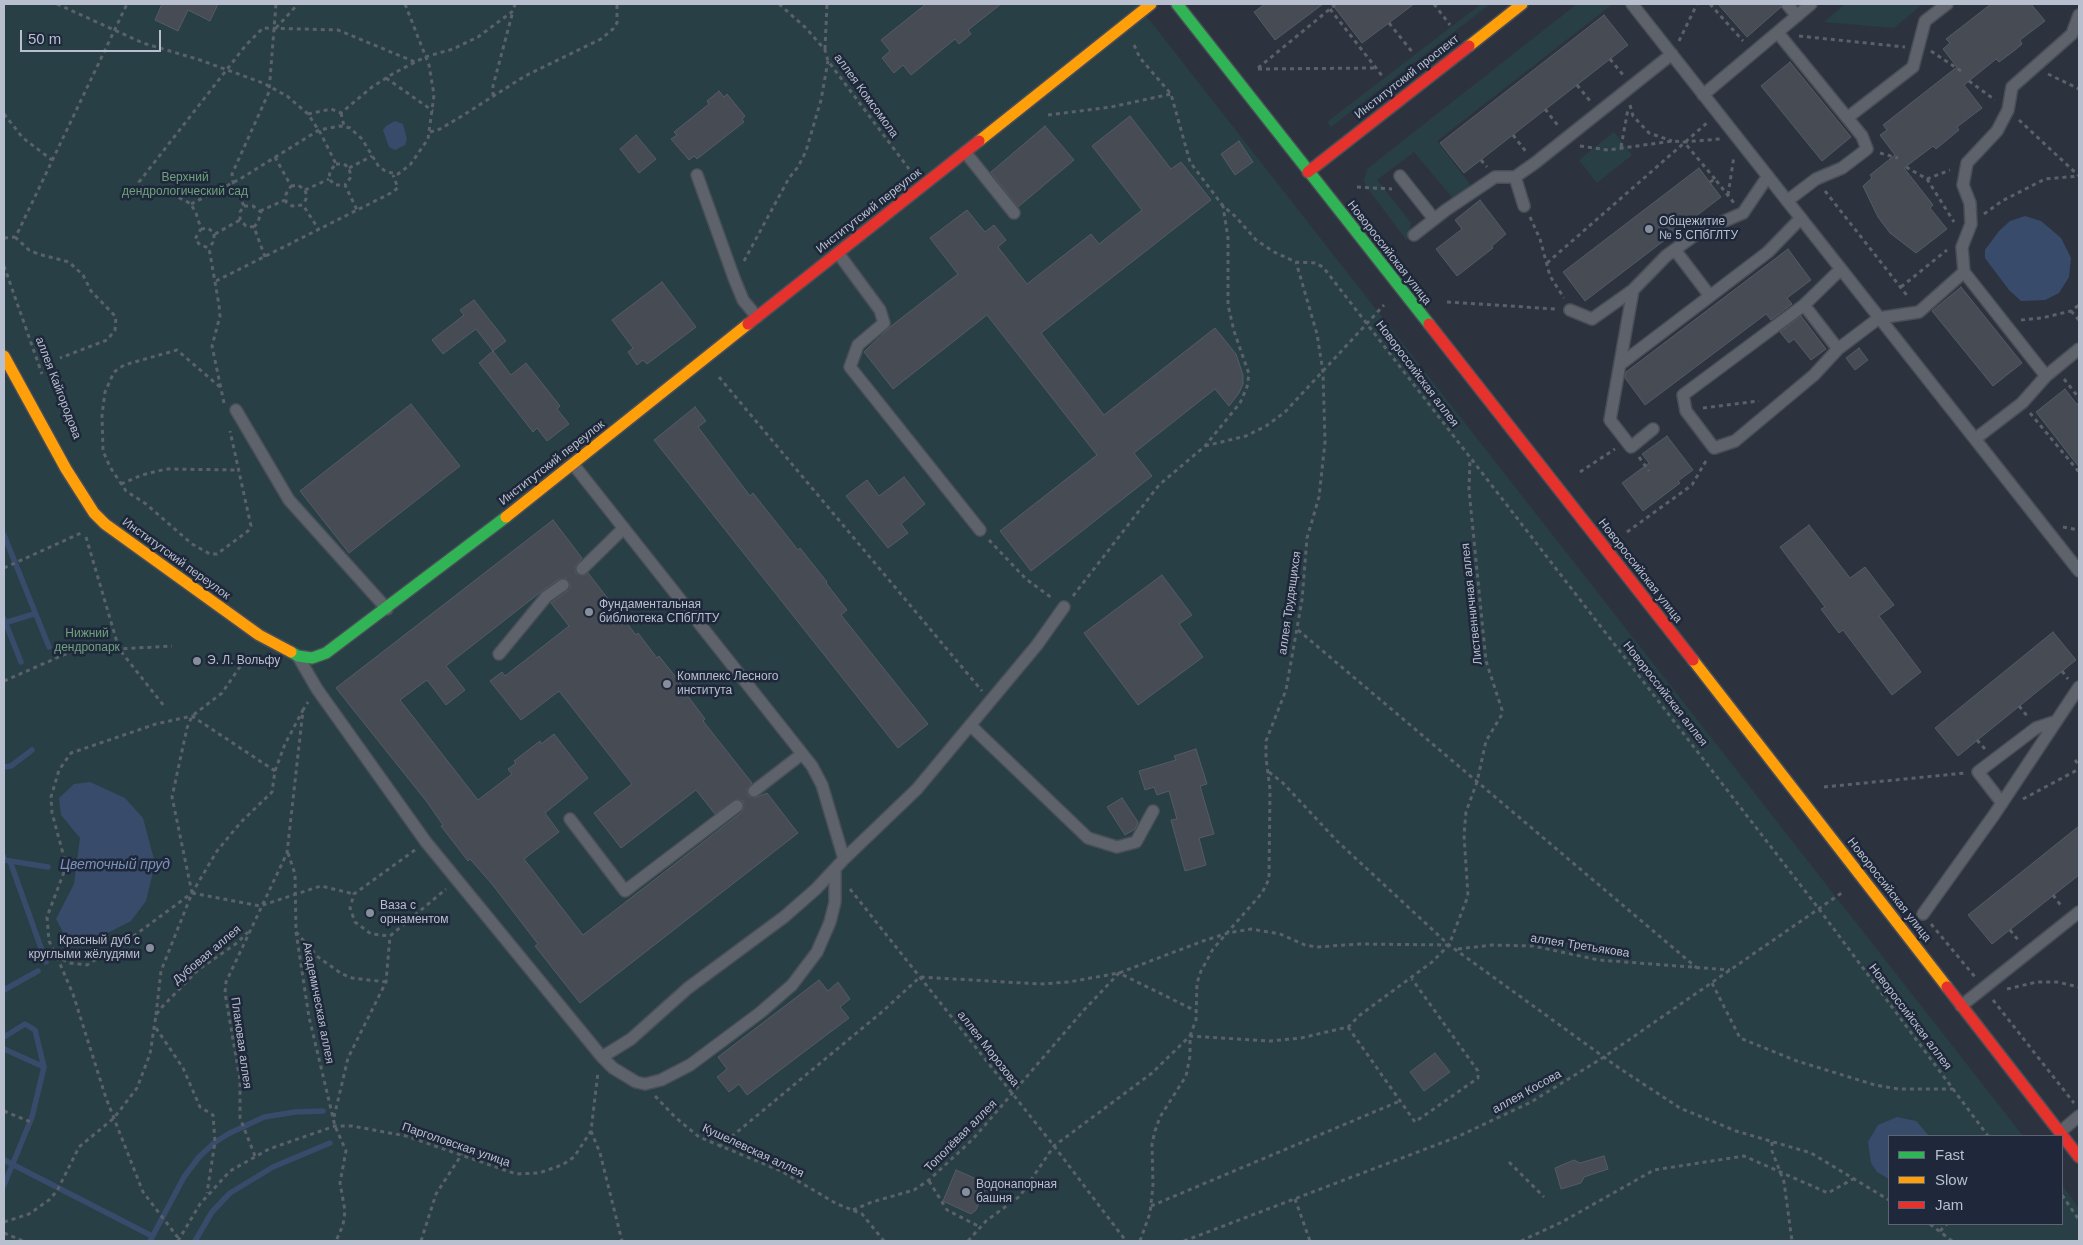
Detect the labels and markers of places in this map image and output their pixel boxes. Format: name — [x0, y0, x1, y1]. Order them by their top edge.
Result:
place label: Общежитие № 5 СПбГЛТУ — [1659, 215, 1738, 243]
marker: Общежитие № 5 СПбГЛТУ — [1643, 223, 1655, 235]
place label: Фундаментальная библиотека СПбГЛТУ — [599, 598, 719, 626]
marker: Фундаментальная библиотека СПбГЛТУ — [583, 606, 595, 618]
place label: Э. Л. Вольфу — [207, 654, 280, 668]
marker: Э. Л. Вольфу — [191, 655, 203, 667]
place label: Комплекс Лесного института — [677, 670, 778, 698]
marker: Комплекс Лесного института — [661, 678, 673, 690]
place label: Ваза с орнаментом — [380, 899, 448, 927]
marker: Ваза с орнаментом — [364, 907, 376, 919]
place label: Красный дуб с круглыми жёлудями — [28, 934, 140, 962]
marker: Красный дуб с круглыми жёлудями — [144, 942, 156, 954]
place label: Водонапорная башня — [976, 1178, 1057, 1206]
marker: Водонапорная башня — [960, 1186, 972, 1198]

